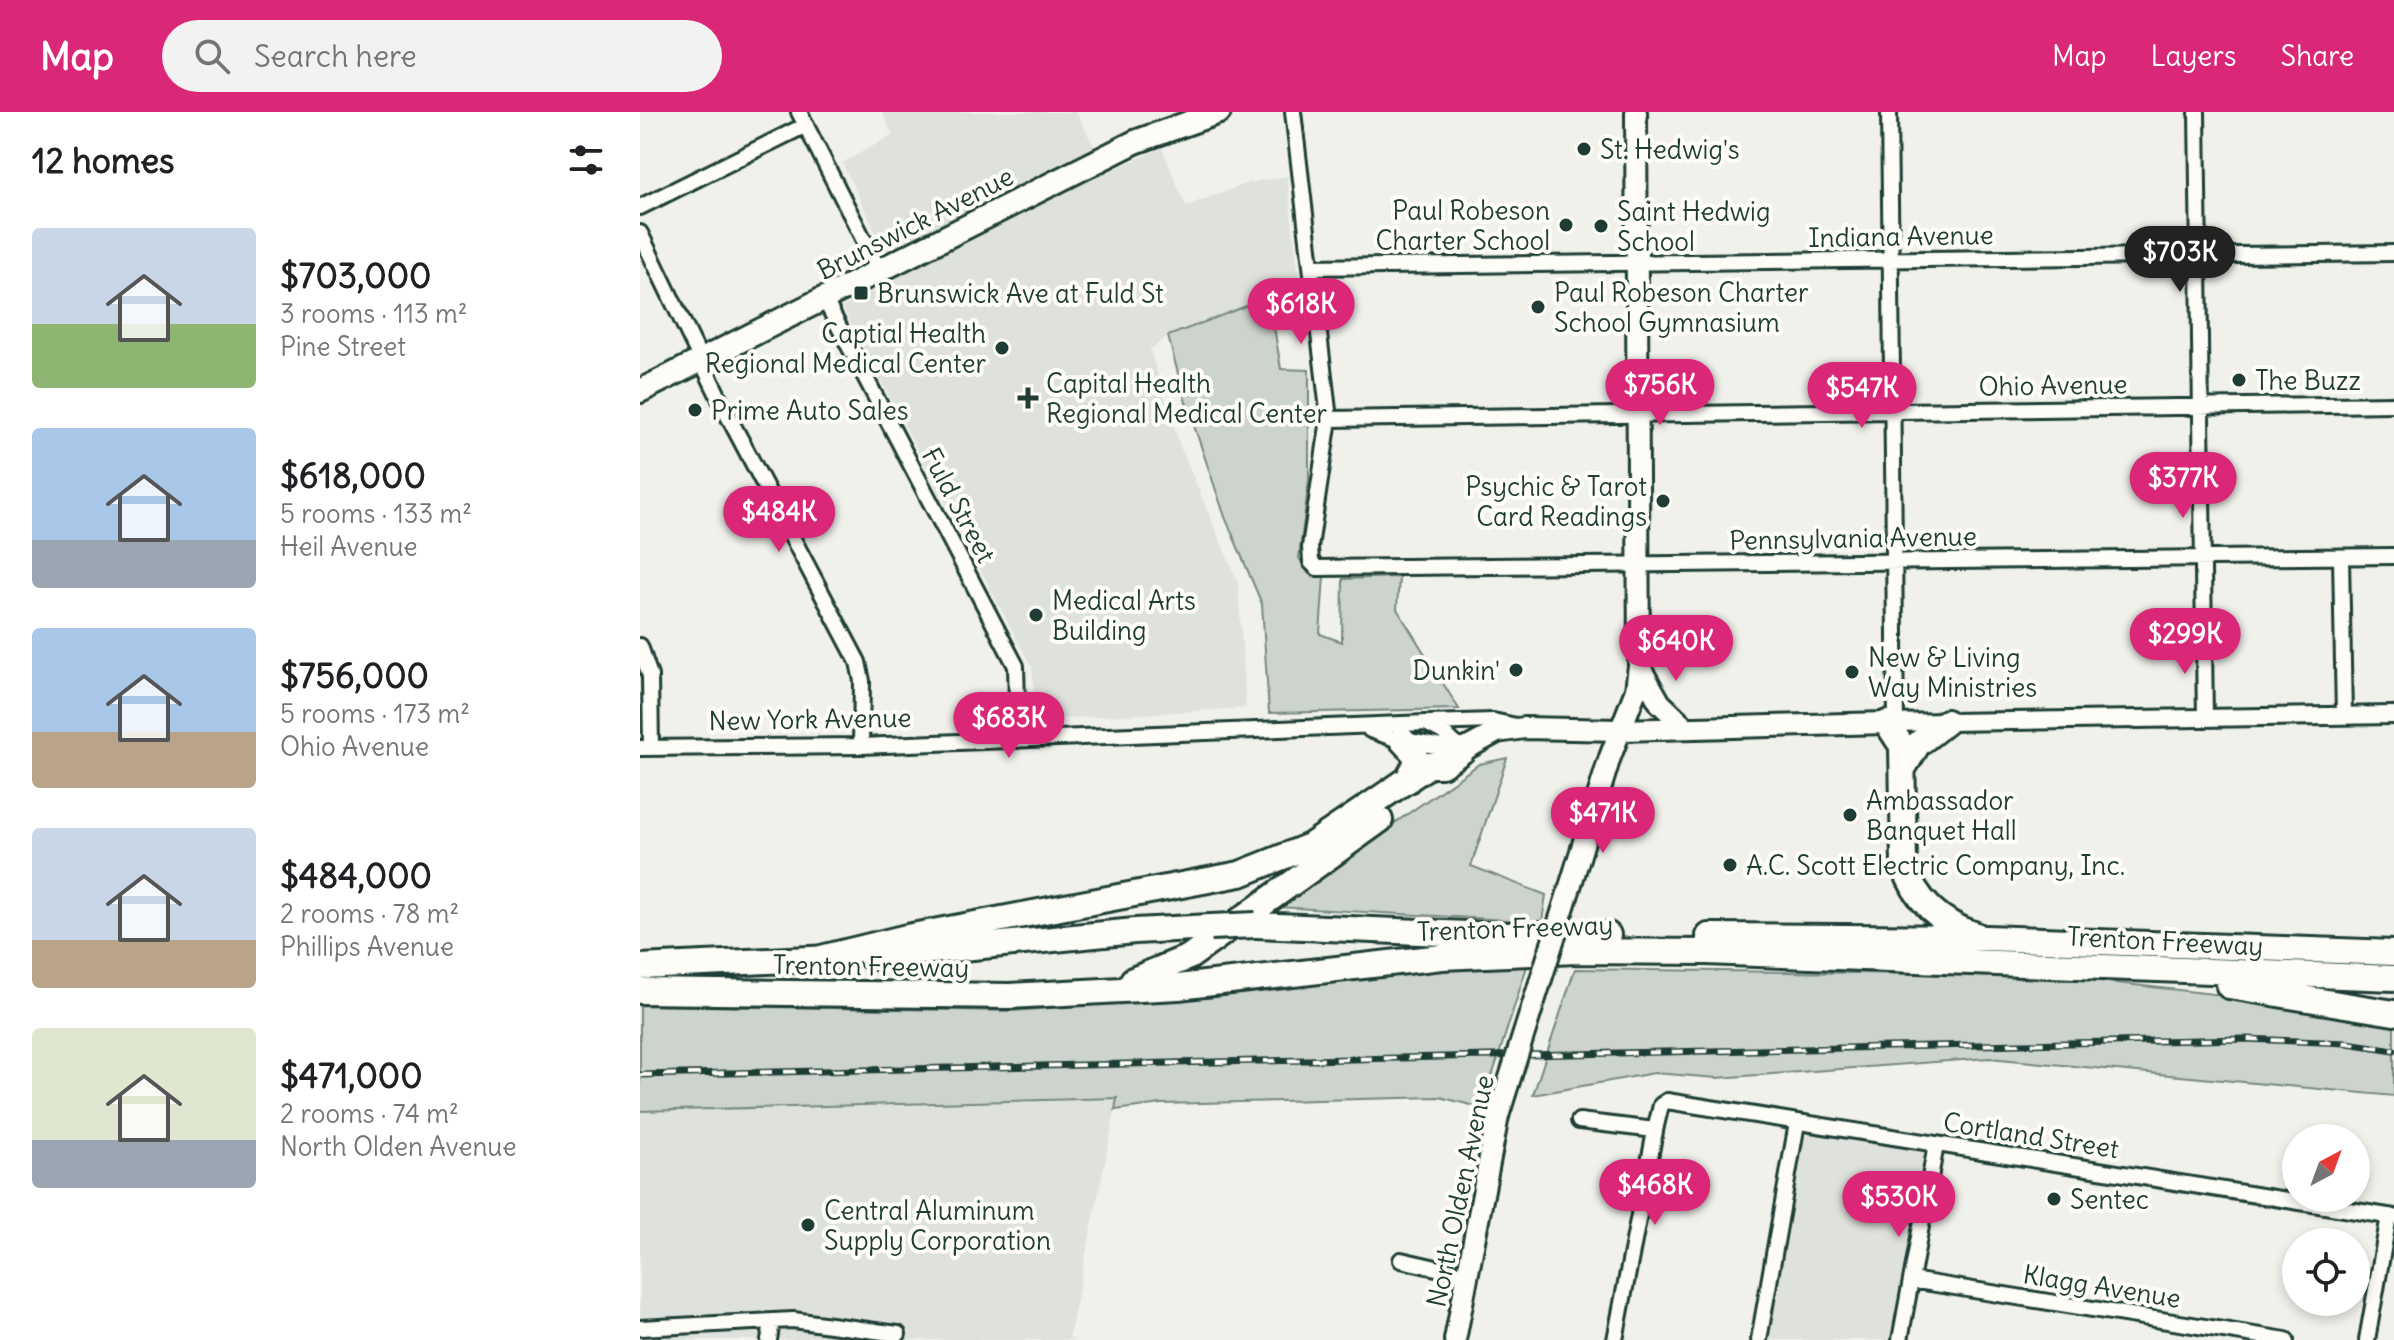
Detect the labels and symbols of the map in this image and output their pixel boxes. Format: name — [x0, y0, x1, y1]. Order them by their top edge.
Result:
place label: St. Hedwig's — [1600, 133, 1740, 166]
marker: St. Hedwig's — [1575, 140, 1593, 158]
street label: Brunswick Avenue — [811, 159, 1019, 287]
place label: Paul Robeson Charter School — [1375, 194, 1550, 257]
place label: Saint Hedwig School — [1617, 195, 1770, 258]
marker: Paul Robeson Charter School — [1557, 216, 1575, 234]
marker: Saint Hedwig School — [1592, 217, 1610, 235]
street label: Indiana Avenue — [1808, 218, 1994, 254]
pin: $703K — [2124, 226, 2236, 294]
place label: Paul Robeson Charter School Gymnasium — [1554, 276, 1809, 339]
place label: Brunswick Ave at Fuld St — [877, 277, 1164, 310]
pin: $618K — [1245, 278, 1357, 346]
marker: Brunswick Ave at Fuld St — [852, 284, 870, 302]
marker: Paul Robeson Charter School Gymnasium — [1529, 298, 1547, 316]
place label: Captial Health Regional Medical Center — [705, 317, 986, 380]
marker: Captial Health Regional Medical Center — [993, 339, 1011, 357]
pin: $756K — [1604, 359, 1716, 427]
pin: $547K — [1806, 362, 1918, 430]
place label: The Buzz — [2255, 364, 2361, 397]
place label: Capital Health Regional Medical Center — [1046, 367, 1328, 430]
street label: Ohio Avenue — [1978, 367, 2128, 403]
marker: The Buzz — [2230, 371, 2248, 389]
marker: Capital Health Regional Medical Center — [1017, 387, 1039, 409]
place label: Prime Auto Sales — [711, 394, 908, 427]
marker: Prime Auto Sales — [686, 401, 704, 419]
street label: Fuld Street — [915, 442, 1003, 568]
pin: $377K — [2127, 452, 2239, 520]
place label: Psychic & Tarot Card Readings — [1465, 470, 1647, 533]
pin: $484K — [723, 486, 835, 554]
marker: Psychic & Tarot Card Readings — [1654, 492, 1672, 510]
street label: Pennsylvania Avenue — [1729, 519, 1977, 557]
place label: Medical Arts Building — [1052, 584, 1196, 647]
marker: Medical Arts Building — [1027, 606, 1045, 624]
pin: $299K — [2129, 608, 2241, 676]
pin: $640K — [1620, 615, 1732, 683]
place label: New & Living Way Ministries — [1868, 641, 2037, 704]
place label: Dunkin' — [1413, 654, 1500, 687]
marker: Dunkin' — [1507, 661, 1525, 679]
marker: New & Living Way Ministries — [1843, 663, 1861, 681]
pin: $683K — [953, 692, 1065, 760]
street label: New York Avenue — [708, 701, 912, 737]
place label: Ambassador Banquet Hall — [1866, 784, 2017, 847]
pin: $471K — [1547, 787, 1659, 855]
marker: Ambassador Banquet Hall — [1841, 806, 1859, 824]
place label: A.C. Scott Electric Company, Inc. — [1746, 849, 2125, 882]
marker: A.C. Scott Electric Company, Inc. — [1721, 856, 1739, 874]
street label: Trenton Freeway — [1416, 908, 1614, 948]
street label: Trenton Freeway — [2066, 919, 2264, 963]
street label: Trenton Freeway — [772, 948, 970, 984]
street label: North Olden Avenue — [1419, 1072, 1501, 1310]
street label: Cortland Street — [1941, 1105, 2121, 1165]
north arrow — [2282, 1124, 2370, 1212]
pin: $468K — [1599, 1159, 1711, 1227]
pin: $530K — [1843, 1171, 1955, 1239]
place label: Sentec — [2070, 1183, 2149, 1216]
marker: Sentec — [2045, 1190, 2063, 1208]
place label: Central Aluminum Supply Corporation — [824, 1194, 1051, 1257]
marker: Central Aluminum Supply Corporation — [799, 1216, 817, 1234]
street label: Klagg Avenue — [2021, 1257, 2183, 1315]

